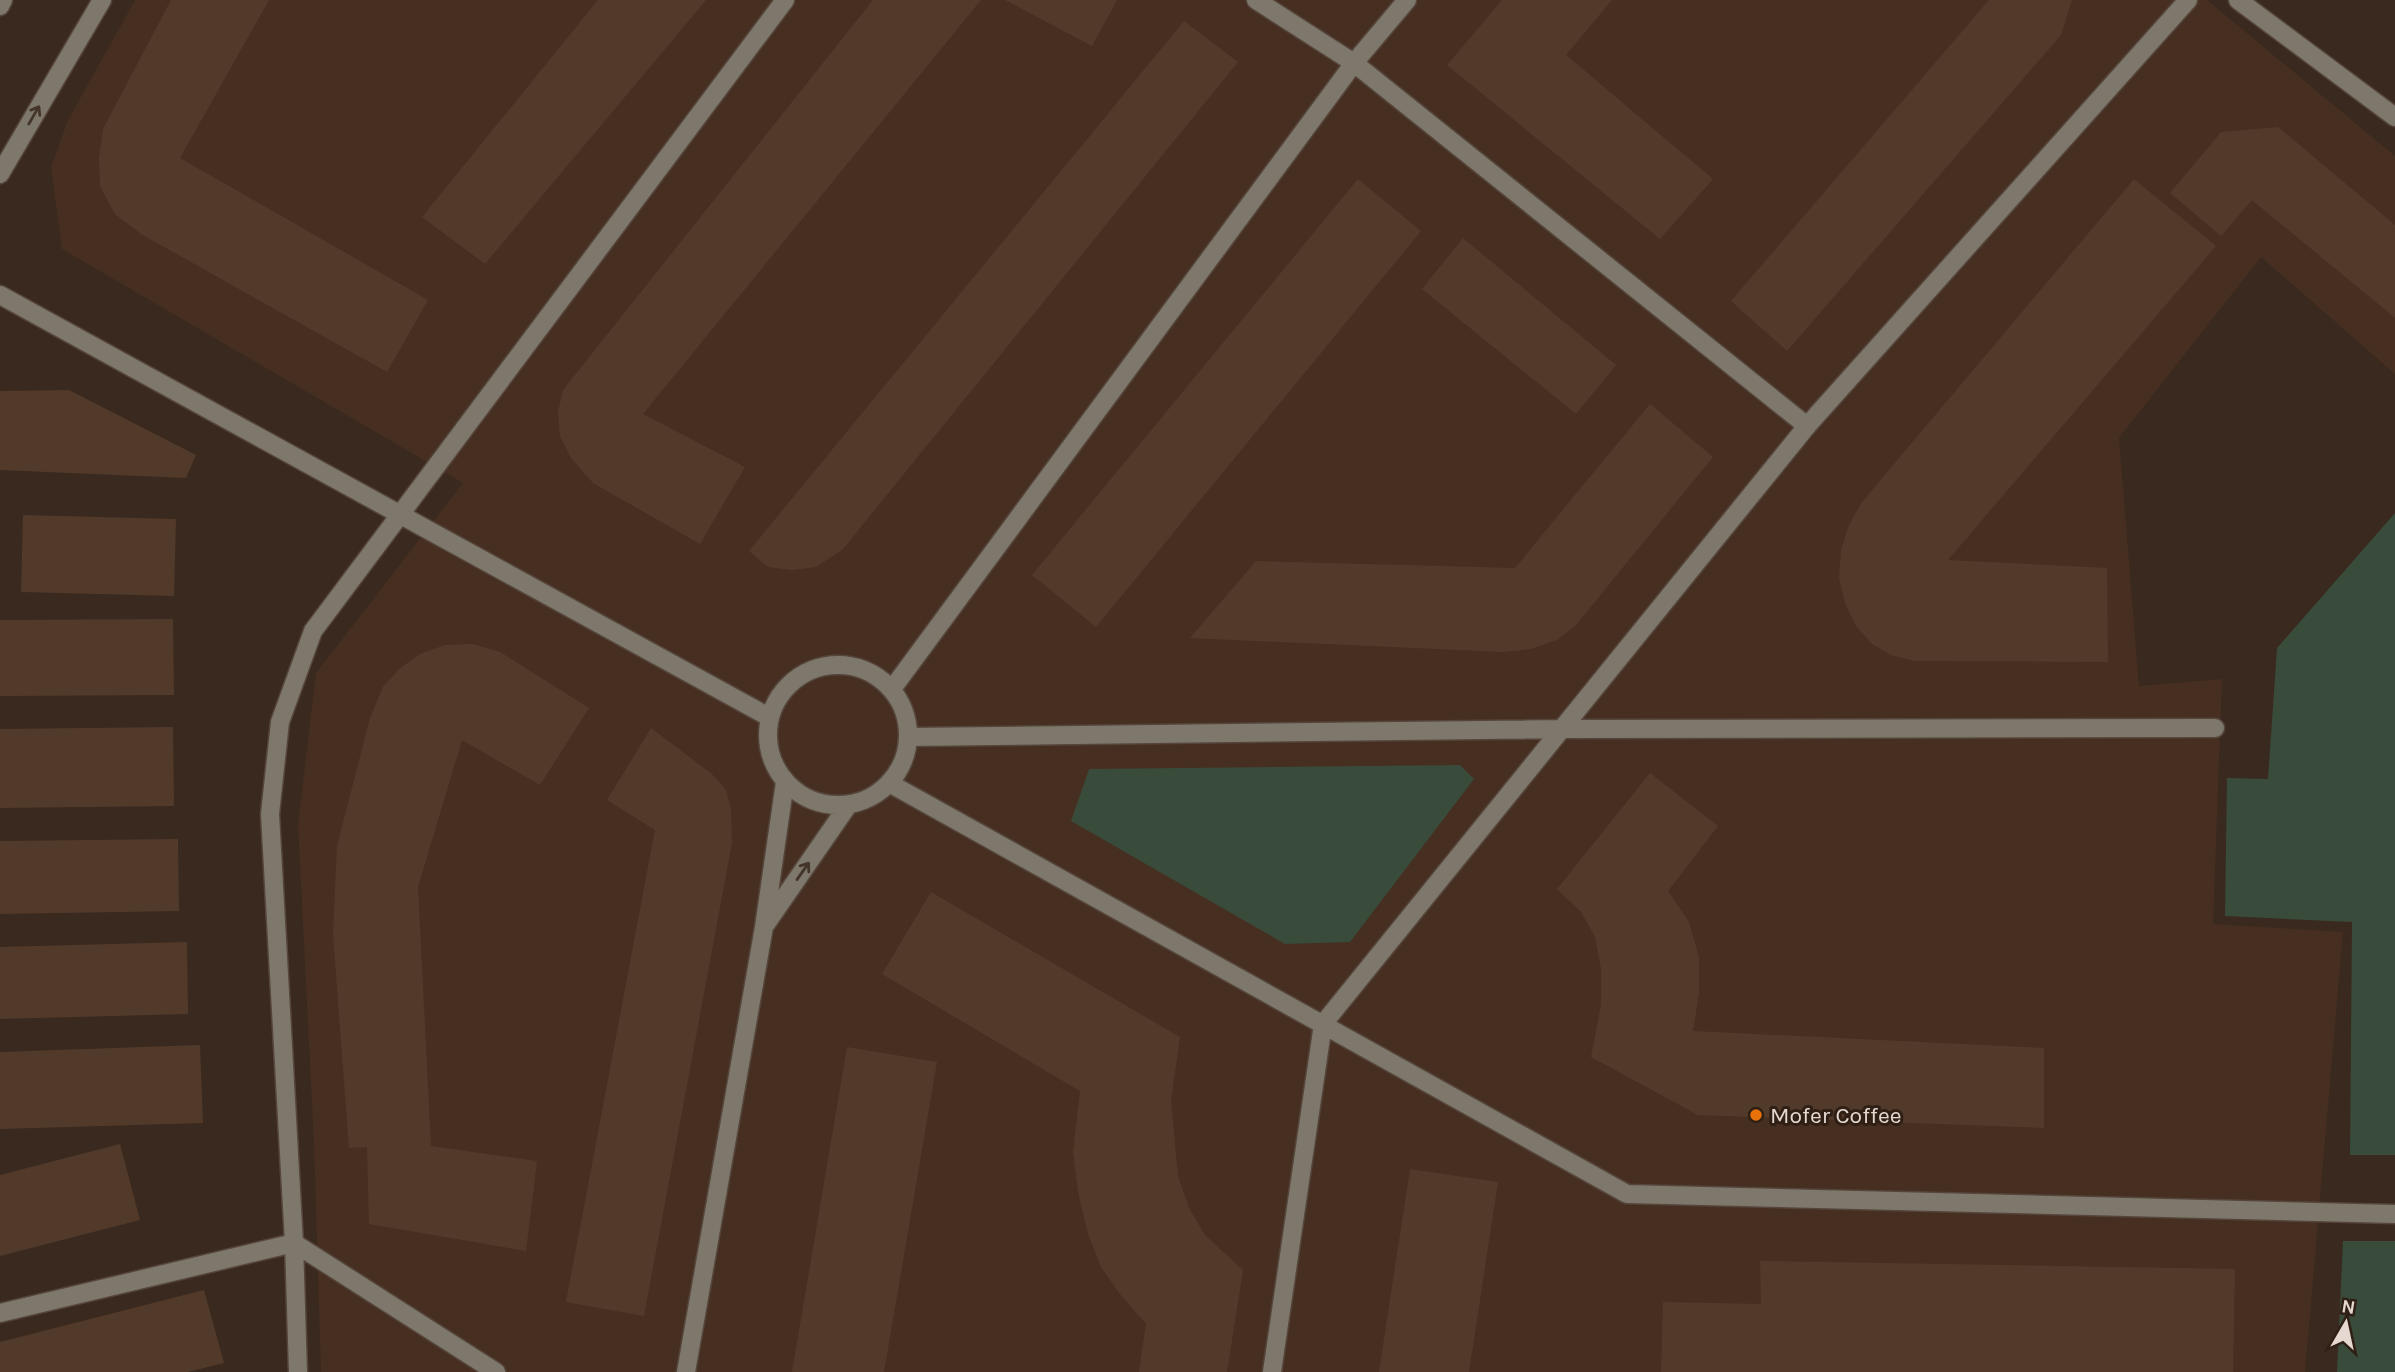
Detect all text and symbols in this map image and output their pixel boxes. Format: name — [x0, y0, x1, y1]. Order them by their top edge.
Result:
one-way arrow — [28, 105, 42, 125]
one-way arrow — [796, 862, 810, 881]
place label: Mofer Coffee — [1770, 1102, 1902, 1129]
marker: Mofer Coffee — [1748, 1107, 1764, 1123]
north arrow — [2311, 1288, 2381, 1358]
text: N — [2340, 1295, 2357, 1319]

